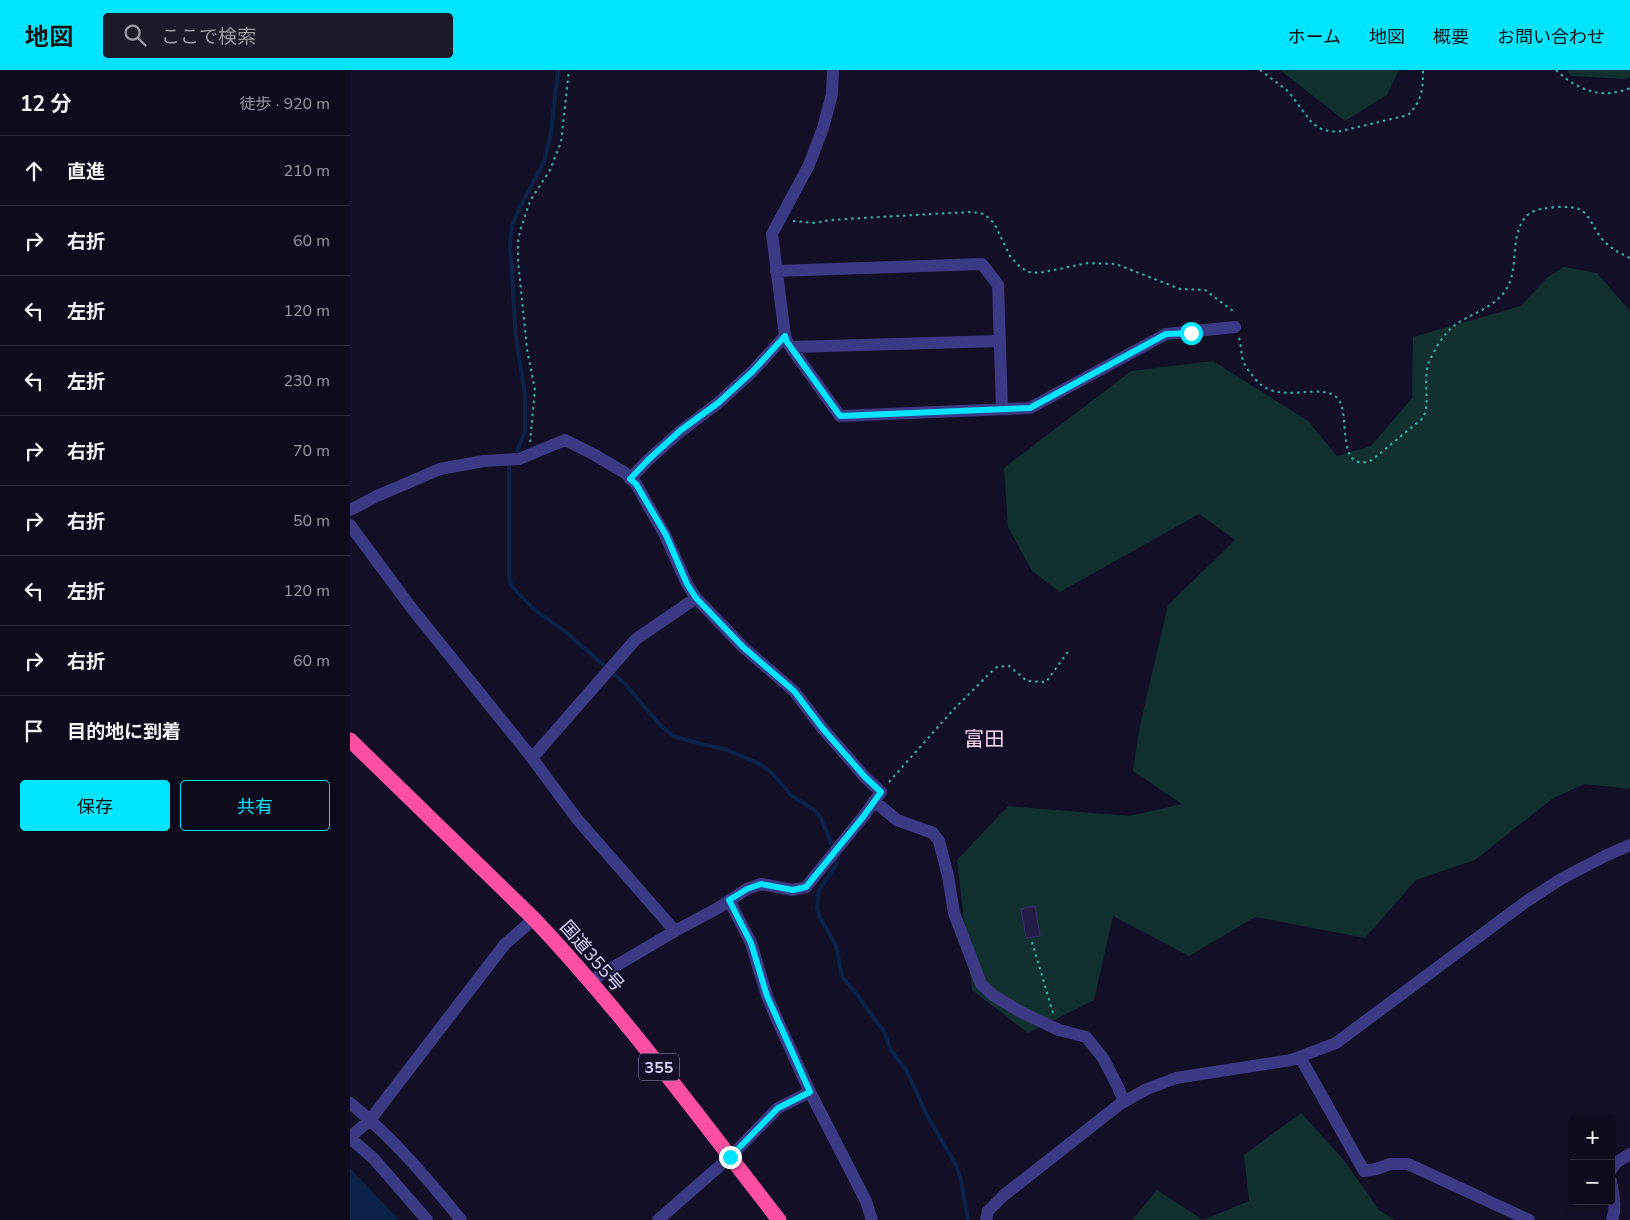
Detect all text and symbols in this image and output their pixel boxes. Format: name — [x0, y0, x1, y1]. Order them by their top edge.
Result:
search box — [103, 13, 453, 58]
text: 地図 — [25, 21, 73, 53]
icon: search — [121, 21, 149, 49]
text: ここで検索 — [161, 24, 256, 50]
text: ホーム — [1288, 25, 1341, 49]
text: 地図 — [1369, 25, 1405, 49]
text: 概要 — [1433, 25, 1469, 49]
text: お問い合わせ — [1497, 25, 1605, 49]
text: 12 分 — [20, 90, 72, 118]
text: 徒歩 · 920 m — [240, 93, 330, 115]
icon: ahead — [20, 157, 48, 185]
text: 直進 — [67, 159, 105, 185]
text: 210 m — [283, 160, 330, 182]
icon: right — [20, 227, 48, 255]
text: 右折 — [67, 229, 105, 255]
text: 60 m — [293, 230, 330, 252]
icon: left — [20, 297, 48, 325]
text: 左折 — [67, 299, 105, 325]
text: 120 m — [283, 300, 330, 322]
route start — [1180, 322, 1203, 345]
icon: left — [20, 367, 48, 395]
text: 左折 — [67, 369, 105, 395]
text: 230 m — [283, 370, 330, 392]
icon: right — [20, 437, 48, 465]
text: 右折 — [67, 439, 105, 465]
text: 70 m — [293, 440, 330, 462]
icon: right — [20, 507, 48, 535]
text: 右折 — [67, 509, 105, 535]
text: 50 m — [293, 510, 330, 532]
icon: left — [20, 577, 48, 605]
text: 左折 — [67, 579, 105, 605]
text: 120 m — [283, 580, 330, 602]
icon: right — [20, 647, 48, 675]
text: 右折 — [67, 649, 105, 675]
text: 60 m — [293, 650, 330, 672]
icon: arrive — [20, 717, 48, 745]
text: 目的地に到着 — [67, 719, 181, 745]
district label: 富田 — [964, 726, 1004, 753]
button: 保存 — [20, 780, 170, 831]
button: 共有 — [180, 780, 330, 831]
street label: 国道355号 — [555, 916, 629, 996]
road number: 355 — [639, 1054, 679, 1080]
map controls — [1570, 1115, 1615, 1205]
button: + — [1570, 1115, 1615, 1160]
route end — [719, 1146, 742, 1169]
button: − — [1570, 1160, 1615, 1205]

